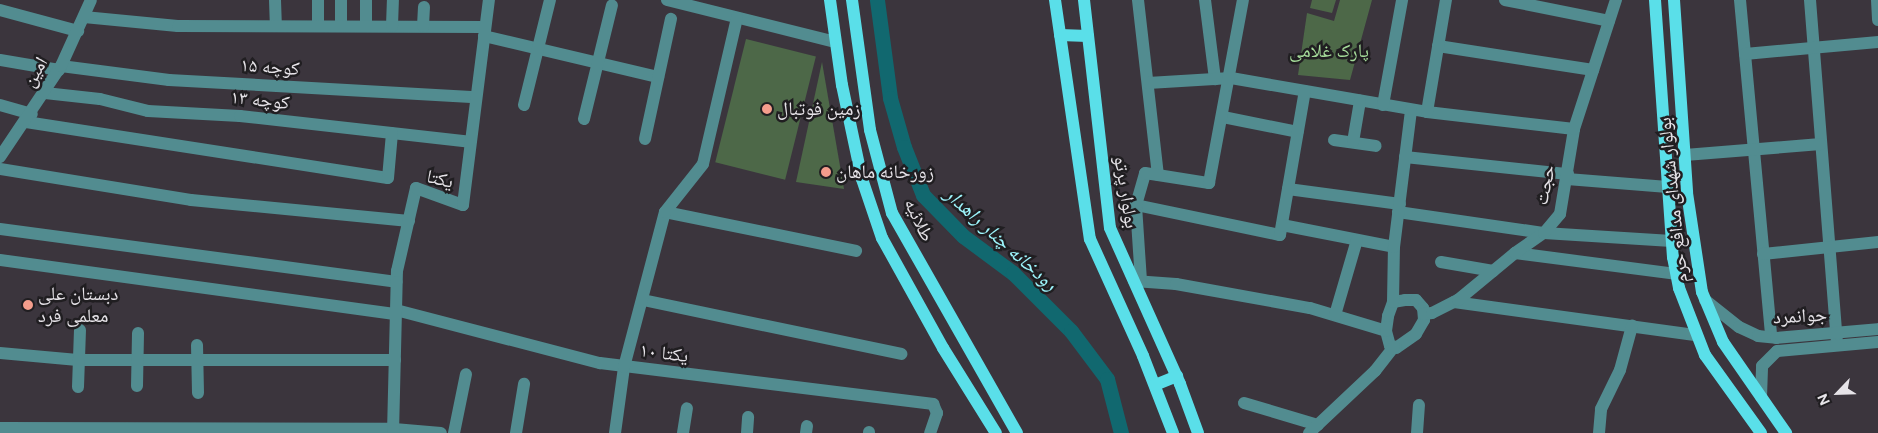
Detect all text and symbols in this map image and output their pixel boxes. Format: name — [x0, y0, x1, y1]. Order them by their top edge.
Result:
park label: پارک غلامی — [1289, 40, 1369, 62]
street label: امین — [17, 53, 53, 91]
street label: کوچه ۱۵ — [240, 54, 300, 80]
street label: کوچه ۱۳ — [229, 86, 291, 114]
place label: زمین فوتبال — [777, 98, 861, 120]
marker: زمین فوتبال — [761, 103, 773, 115]
street label: بولوار شهدای مدافع حرم — [1653, 116, 1693, 284]
street label: بولوار پرتو — [1109, 154, 1143, 230]
place label: زورخانه ماهان — [836, 161, 934, 183]
street label: حجت — [1530, 163, 1560, 207]
street label: یکتا — [424, 165, 456, 193]
marker: زورخانه ماهان — [820, 166, 832, 178]
water label: رودخانه چنار راهدار — [940, 182, 1062, 296]
street label: طلائیه — [899, 195, 939, 245]
place label: دبستان علی معلمی فرد — [38, 283, 118, 327]
marker: دبستان علی معلمی فرد — [22, 299, 34, 311]
street label: جوانمرد — [1772, 303, 1828, 329]
street label: ۱۰ یکتا — [638, 339, 690, 367]
north arrow — [1813, 368, 1863, 418]
text: N — [1814, 391, 1834, 408]

